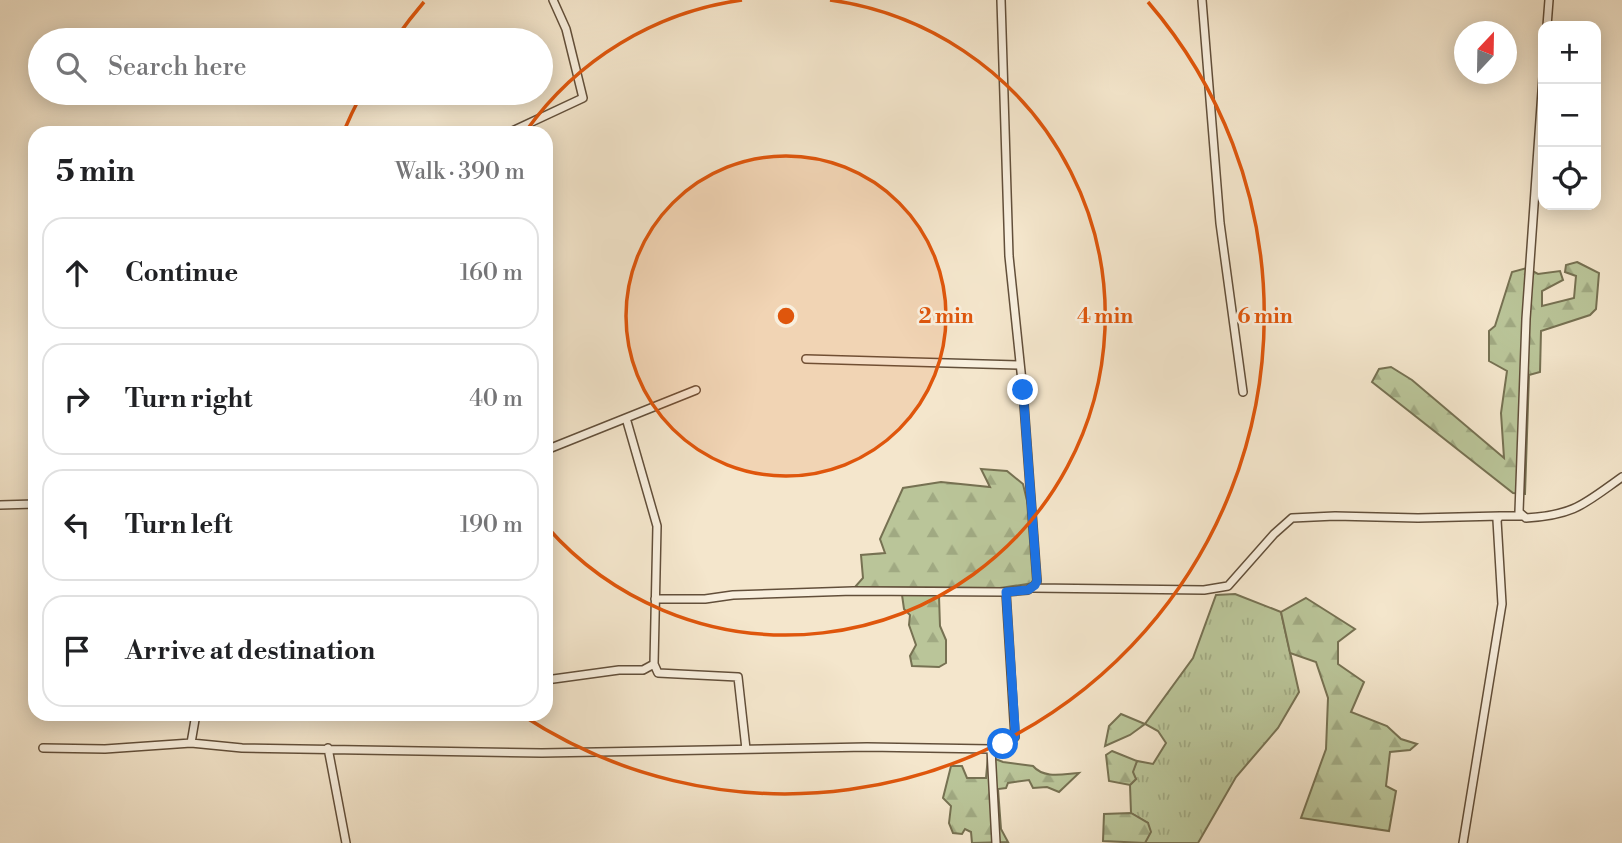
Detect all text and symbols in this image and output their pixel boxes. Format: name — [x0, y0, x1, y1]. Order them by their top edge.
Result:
north arrow — [1454, 21, 1517, 84]
map controls — [1538, 21, 1601, 210]
button: + — [1538, 21, 1601, 84]
search box — [28, 28, 553, 105]
icon: search — [52, 48, 90, 86]
text: Search here — [108, 51, 247, 83]
button: − — [1538, 84, 1601, 147]
button: locate — [1538, 147, 1601, 210]
text: 5 min — [56, 153, 135, 191]
text: Walk · 390 m — [395, 158, 525, 186]
icon: ahead — [58, 254, 96, 292]
text: Continue — [125, 257, 238, 289]
text: 160 m — [460, 259, 523, 287]
centre of rings — [774, 304, 798, 328]
text: 2 min — [918, 304, 974, 330]
text: 4 min — [1077, 304, 1133, 330]
text: 6 min — [1237, 304, 1293, 330]
route end — [1007, 374, 1038, 405]
icon: right — [58, 380, 96, 418]
text: Turn right — [125, 383, 253, 415]
text: 40 m — [469, 385, 523, 413]
icon: left — [58, 506, 96, 544]
text: Turn left — [125, 509, 233, 541]
text: 190 m — [460, 511, 523, 539]
icon: arrive — [58, 632, 96, 670]
text: Arrive at destination — [125, 635, 375, 667]
route start — [987, 728, 1018, 759]

